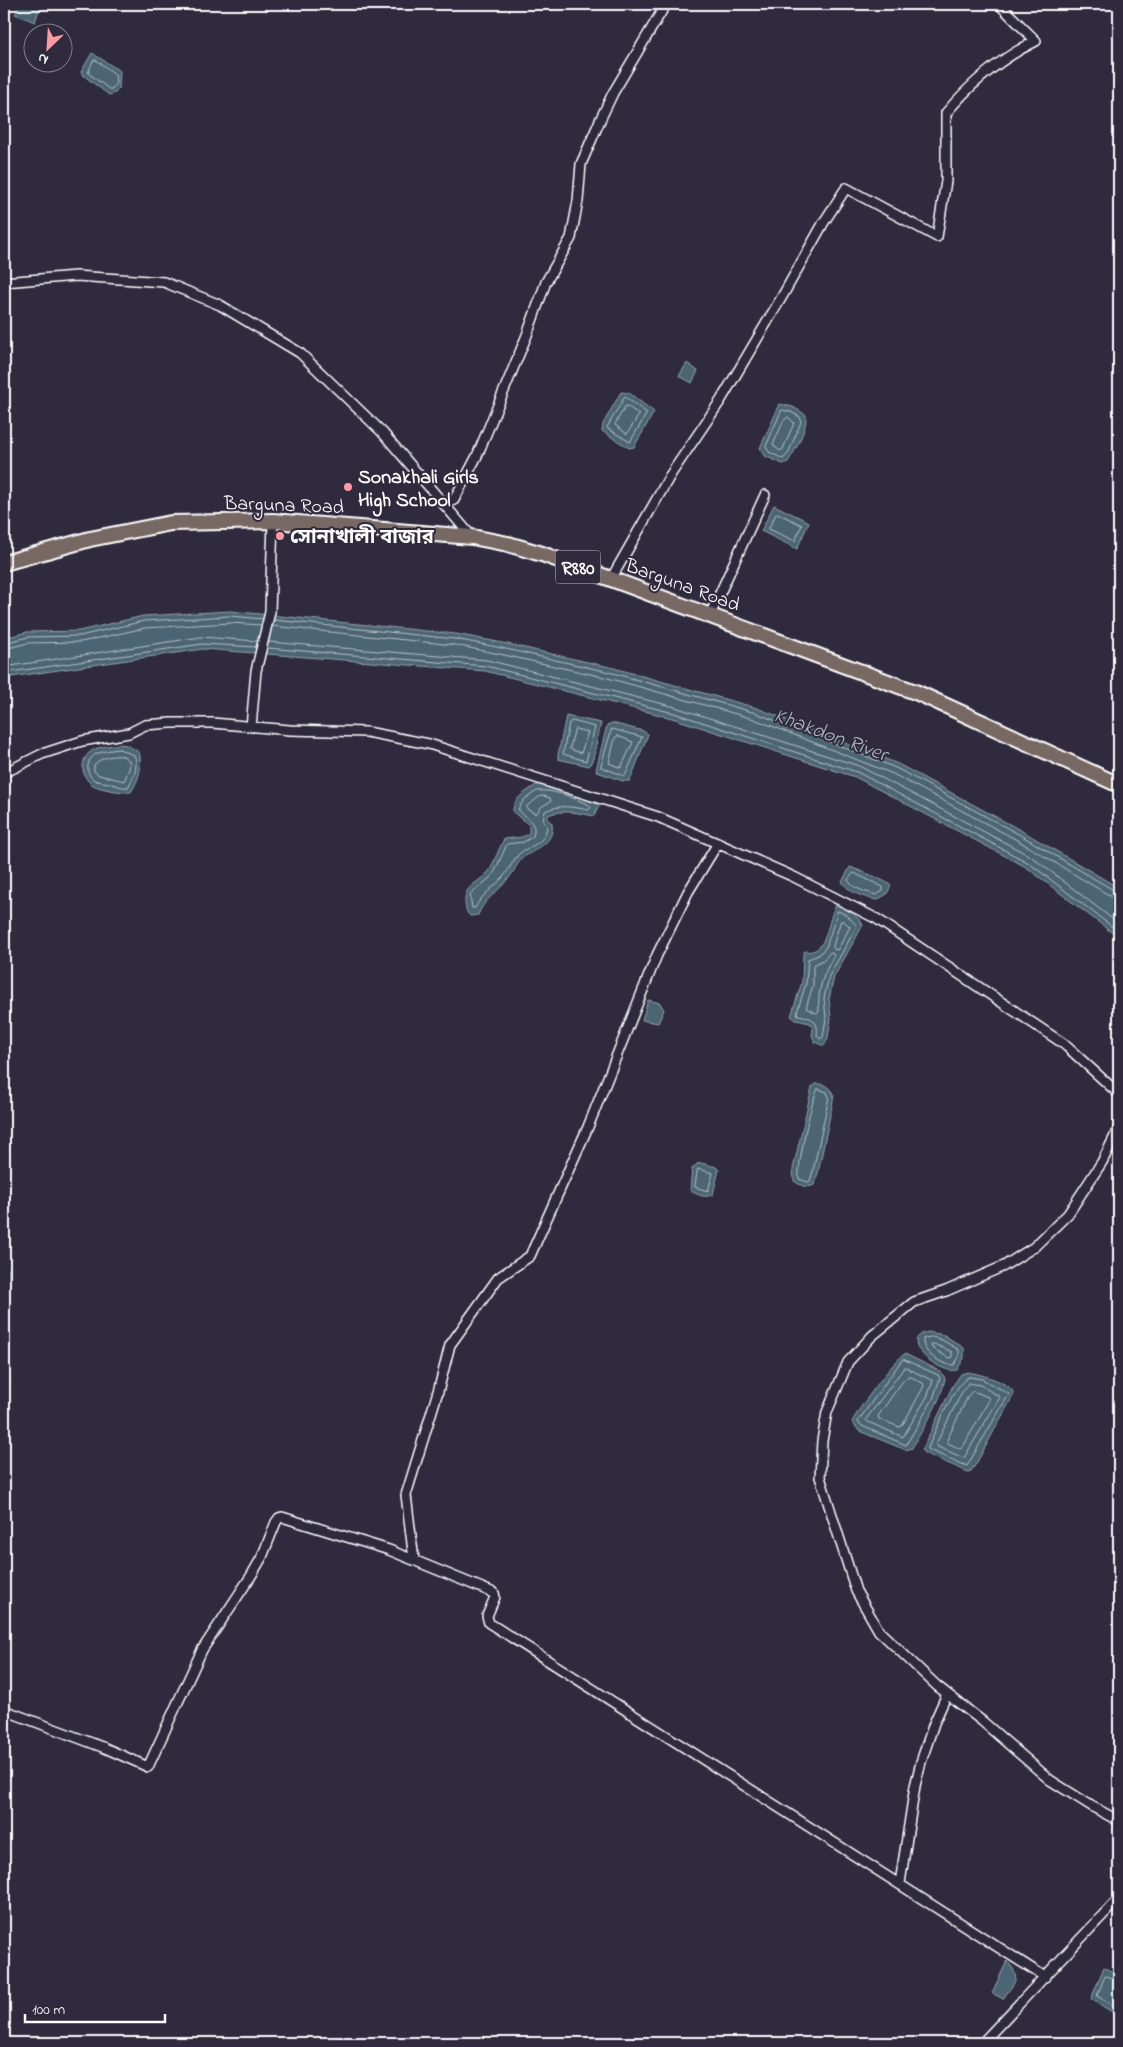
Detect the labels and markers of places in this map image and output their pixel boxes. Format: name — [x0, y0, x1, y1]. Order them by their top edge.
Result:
place label: Sonakhali Girls High School — [358, 464, 479, 517]
marker: Sonakhali Girls High School — [342, 481, 354, 493]
place label: সোনাখালী বাজার — [290, 524, 435, 553]
marker: সোনাখালী বাজার — [274, 530, 286, 542]

